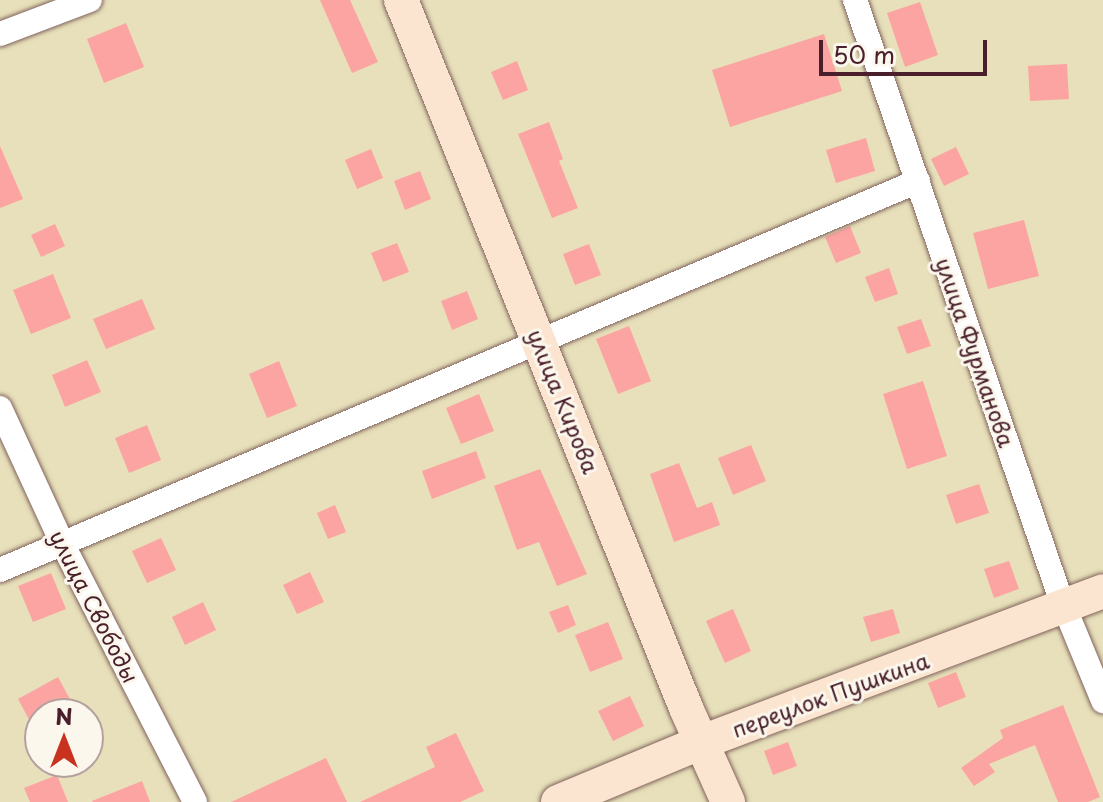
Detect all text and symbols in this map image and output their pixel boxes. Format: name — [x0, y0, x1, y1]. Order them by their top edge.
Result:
scale bar — [823, 24, 991, 74]
text: 50 m — [833, 36, 895, 72]
street label: улица Фурманова — [931, 253, 1021, 451]
street label: улица Кирова — [523, 325, 605, 477]
street label: улица Свободы — [45, 525, 145, 687]
street label: переулок Пушкина — [728, 646, 932, 742]
north arrow — [24, 698, 104, 778]
text: N — [55, 699, 73, 732]

